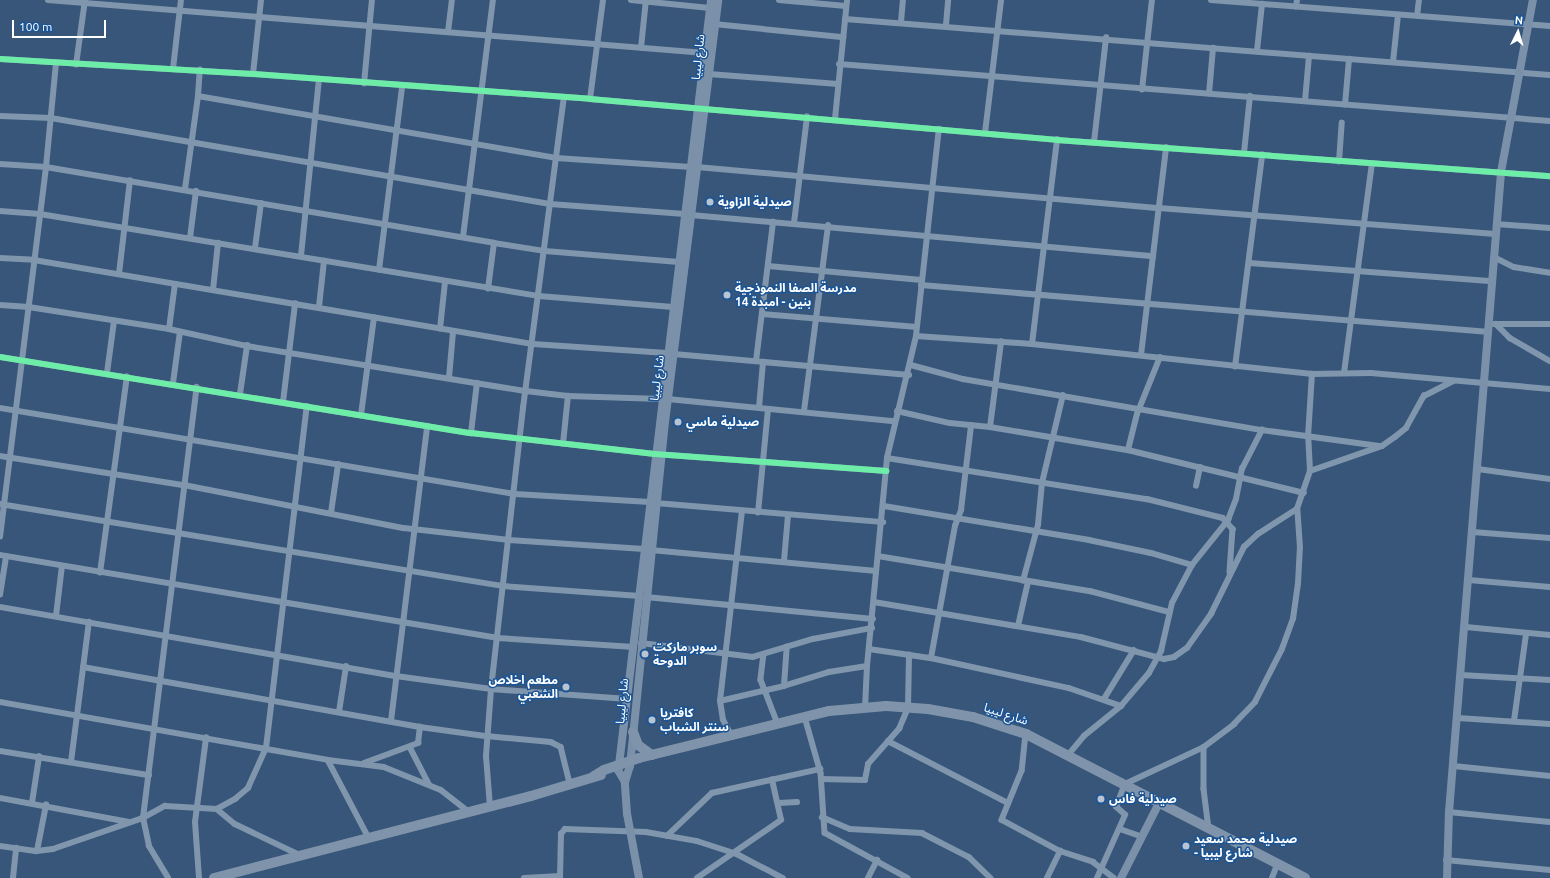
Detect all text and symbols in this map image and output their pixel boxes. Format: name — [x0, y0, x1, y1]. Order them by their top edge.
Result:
scale bar — [14, 12, 108, 38]
north arrow — [1498, 12, 1538, 52]
text: N — [1514, 14, 1524, 26]
text: 100 m — [19, 20, 52, 33]
street label: شارع ليبيا — [688, 33, 708, 81]
place label: صيدلية الزاوية — [718, 195, 792, 209]
marker: صيدلية الزاوية — [705, 197, 715, 207]
place label: مدرسة الصفا النموذجية بنين - امبدة 14 — [735, 281, 857, 309]
marker: مدرسة الصفا النموذجية بنين - امبدة 14 — [722, 290, 732, 300]
street label: شارع ليبيا — [647, 354, 667, 402]
place label: صيدلية ماسي — [686, 415, 759, 429]
marker: صيدلية ماسي — [673, 417, 683, 427]
place label: سوبر ماركت الدوحة — [653, 640, 717, 668]
marker: سوبر ماركت الدوحة — [640, 649, 650, 659]
place label: مطعم اخلاص الشعبي — [488, 673, 558, 701]
street label: شارع ليبيا — [613, 678, 631, 724]
marker: مطعم اخلاص الشعبي — [561, 682, 571, 692]
street label: شارع ليبيا — [982, 700, 1030, 728]
place label: كافتريا سنتر الشباب — [660, 706, 729, 734]
marker: كافتريا سنتر الشباب — [647, 715, 657, 725]
place label: صيدلية فاس — [1109, 792, 1177, 806]
marker: صيدلية فاس — [1096, 794, 1106, 804]
place label: صيدلية محمد سعيد - شارع ليبيا — [1194, 832, 1297, 860]
marker: صيدلية محمد سعيد - شارع ليبيا — [1181, 841, 1191, 851]

